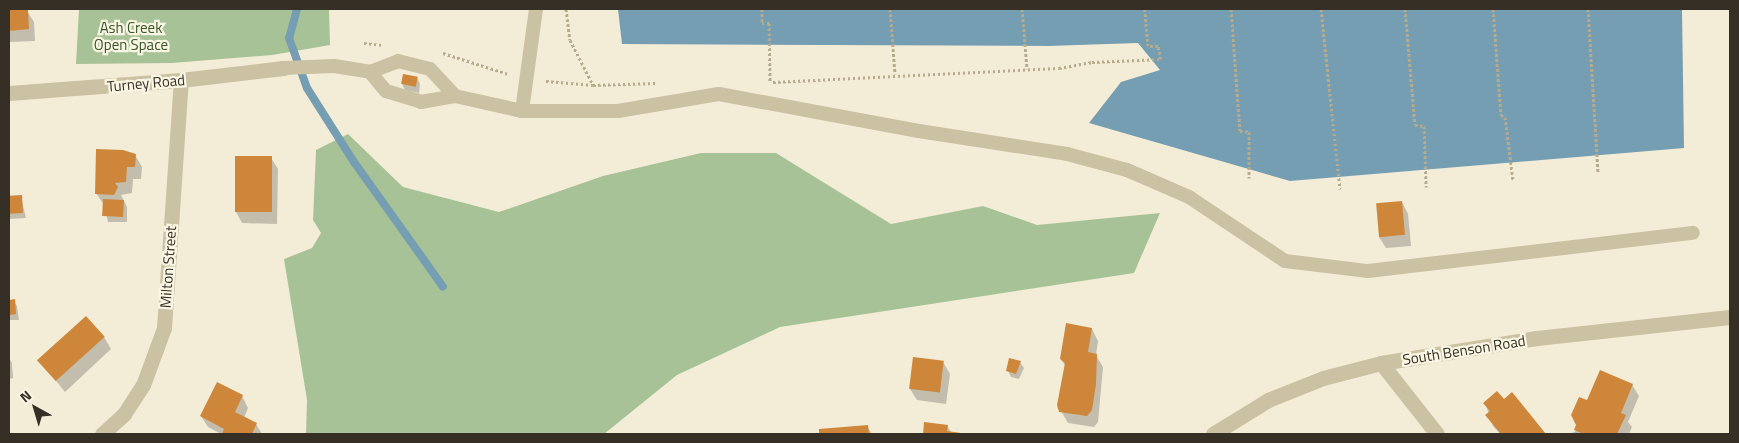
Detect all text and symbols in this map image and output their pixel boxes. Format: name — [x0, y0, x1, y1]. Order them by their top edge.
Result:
park label: Ash Creek Open Space — [94, 18, 168, 53]
street label: Turney Road — [106, 71, 186, 95]
street label: Milton Street — [156, 225, 180, 309]
street label: South Benson Road — [1401, 331, 1527, 369]
north arrow — [10, 383, 60, 433]
text: N — [15, 385, 36, 407]

